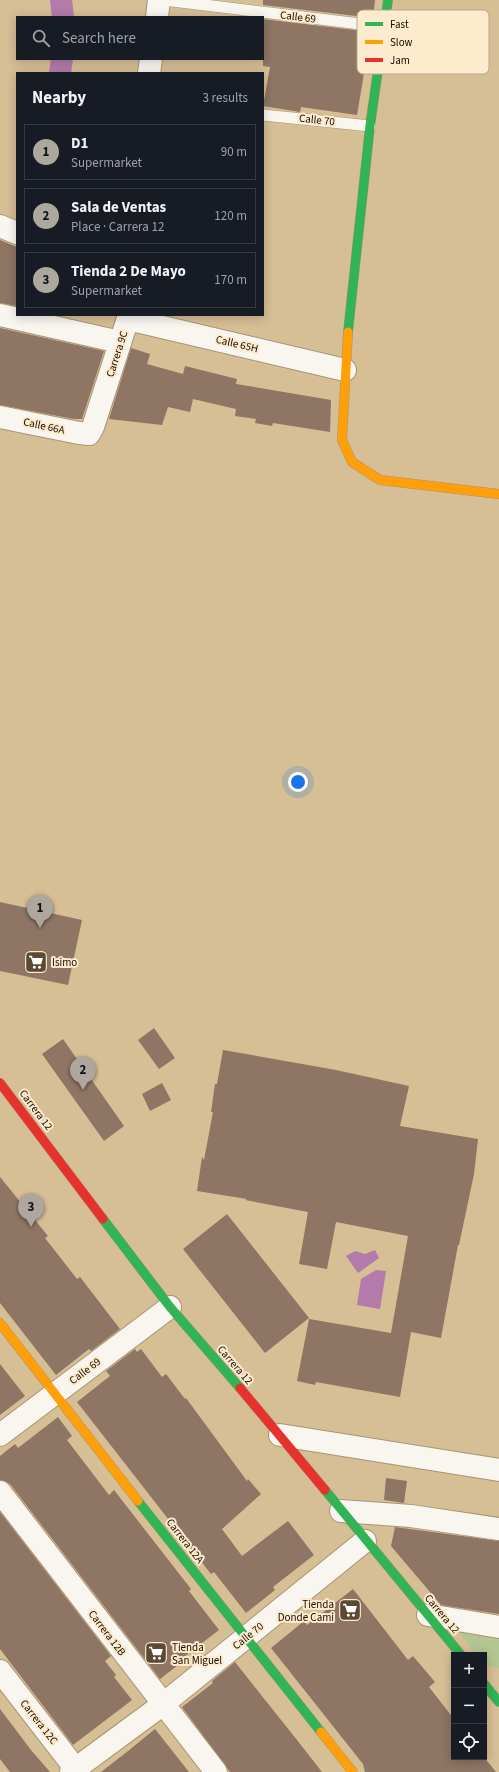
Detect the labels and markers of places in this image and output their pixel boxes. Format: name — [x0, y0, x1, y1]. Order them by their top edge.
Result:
pin: 1 — [27, 895, 53, 928]
supermarket icon: Isimo — [23, 949, 49, 975]
place label: Isimo — [52, 955, 77, 970]
pin: 2 — [70, 1057, 96, 1090]
pin: 3 — [18, 1194, 44, 1227]
place label: Tienda Donde Cami — [278, 1597, 334, 1625]
supermarket icon: Tienda Donde Cami — [337, 1597, 363, 1623]
supermarket icon: Tienda San Miguel — [143, 1640, 169, 1666]
place label: Tienda San Miguel — [172, 1640, 222, 1668]

